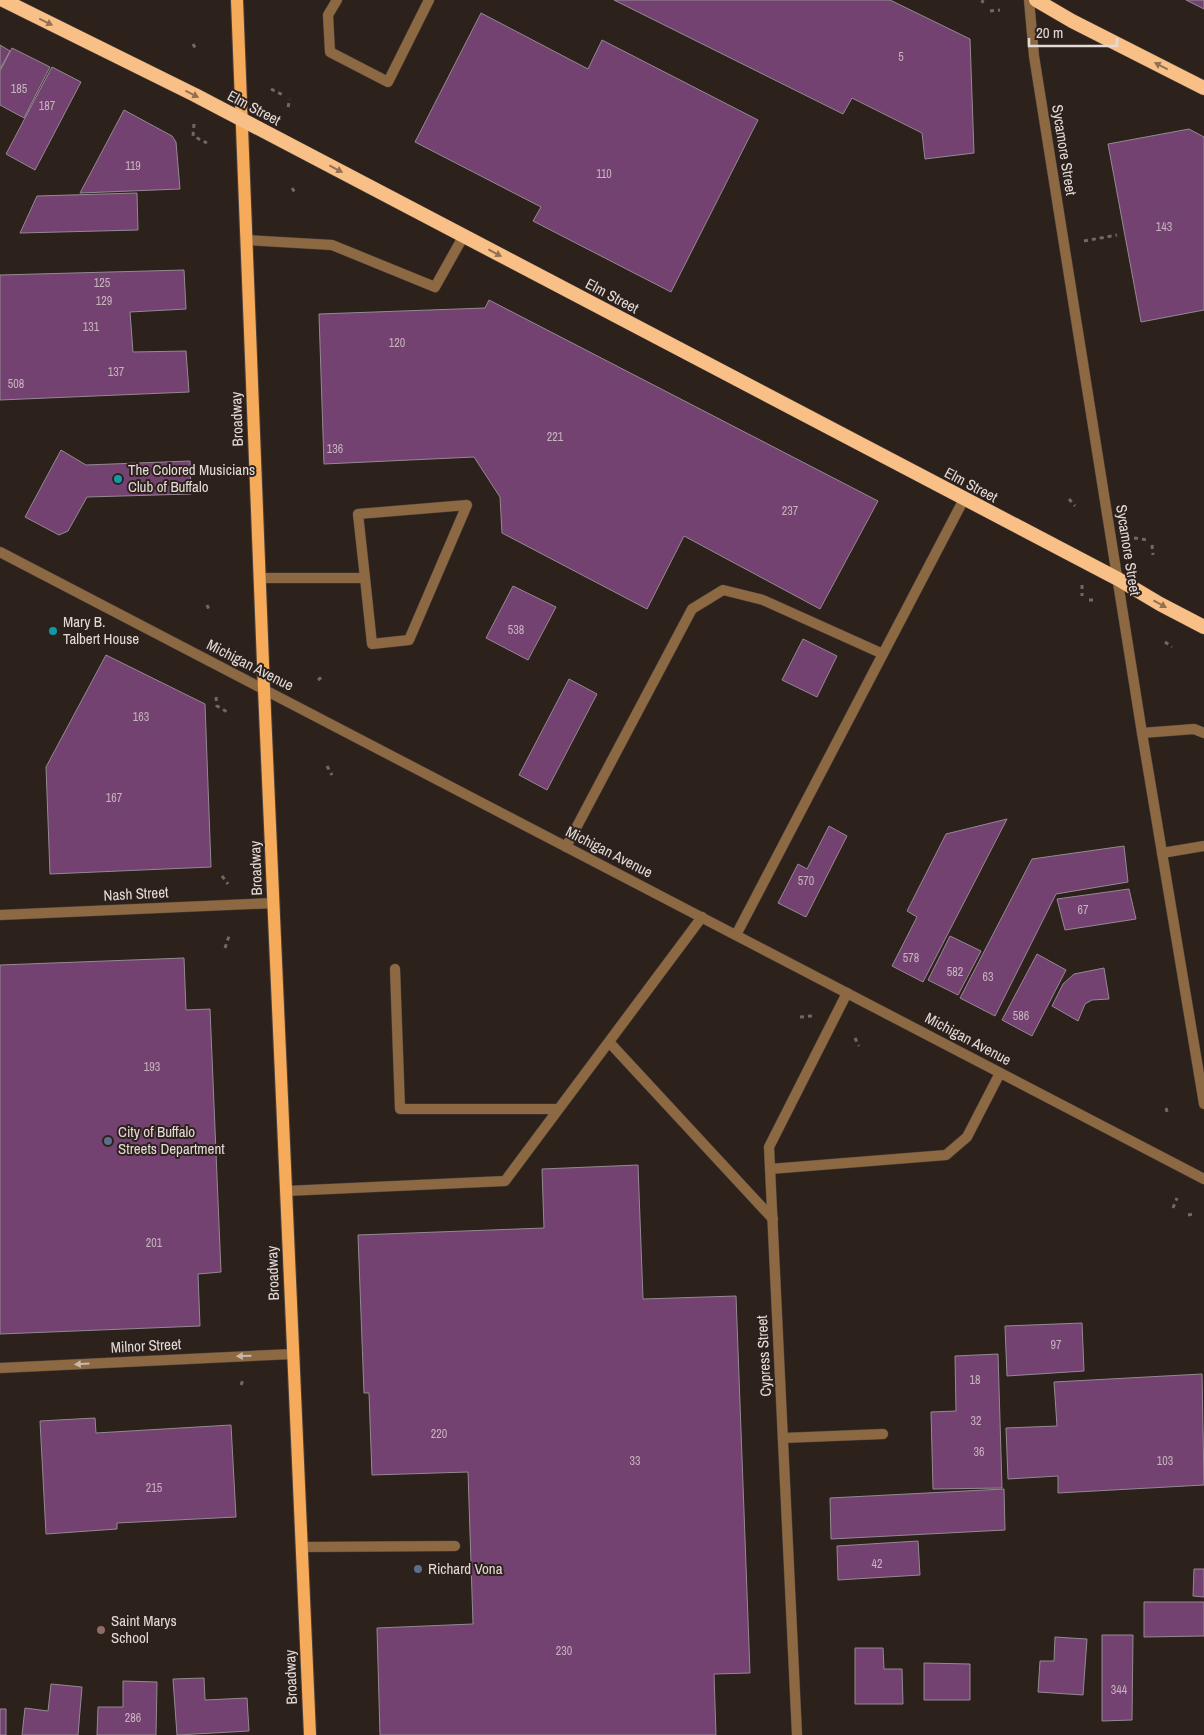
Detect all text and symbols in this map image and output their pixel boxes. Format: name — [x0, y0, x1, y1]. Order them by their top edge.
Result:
scale bar — [1029, 15, 1116, 47]
one-way arrow — [39, 18, 54, 26]
text: 20 m — [1036, 22, 1063, 43]
house number: 5 — [898, 49, 904, 65]
one-way arrow — [1153, 62, 1168, 70]
house number: 185 — [11, 81, 28, 97]
street label: Elm Street — [224, 85, 285, 131]
one-way arrow — [185, 90, 199, 98]
house number: 187 — [39, 98, 56, 114]
street label: Sycamore Street — [1047, 103, 1082, 197]
house number: 119 — [125, 158, 141, 174]
one-way arrow — [329, 165, 343, 173]
house number: 110 — [596, 166, 612, 182]
house number: 143 — [1156, 219, 1172, 235]
one-way arrow — [488, 249, 502, 257]
street label: Elm Street — [582, 273, 643, 319]
house number: 125 — [94, 275, 111, 291]
house number: 129 — [96, 293, 112, 309]
house number: 131 — [83, 319, 100, 335]
house number: 120 — [389, 335, 405, 351]
house number: 137 — [108, 364, 125, 380]
house number: 508 — [8, 376, 24, 392]
street label: Broadway — [225, 390, 248, 447]
house number: 221 — [547, 429, 564, 445]
house number: 136 — [327, 441, 343, 457]
place label: The Colored Musicians Club of Buffalo — [128, 459, 255, 497]
street label: Elm Street — [941, 462, 1002, 508]
marker: The Colored Musicians Club of Buffalo — [112, 473, 124, 485]
house number: 237 — [782, 503, 799, 519]
street label: Sycamore Street — [1111, 503, 1146, 597]
one-way arrow — [1153, 599, 1166, 608]
place label: Mary B. Talbert House — [63, 611, 139, 649]
house number: 538 — [508, 622, 524, 638]
marker: Mary B. Talbert House — [47, 625, 59, 637]
street label: Michigan Avenue — [203, 634, 297, 696]
house number: 163 — [133, 709, 149, 725]
house number: 167 — [106, 790, 123, 806]
street label: Michigan Avenue — [562, 821, 656, 883]
street label: Broadway — [244, 839, 267, 896]
house number: 570 — [798, 873, 814, 889]
street label: Nash Street — [103, 881, 170, 906]
house number: 67 — [1078, 902, 1089, 918]
house number: 578 — [903, 950, 919, 966]
house number: 582 — [947, 964, 963, 980]
house number: 63 — [983, 969, 993, 985]
street label: Michigan Avenue — [921, 1007, 1015, 1070]
house number: 586 — [1013, 1008, 1029, 1024]
house number: 193 — [144, 1059, 160, 1075]
place label: City of Buffalo Streets Department — [118, 1121, 225, 1159]
marker: City of Buffalo Streets Department — [102, 1135, 114, 1147]
house number: 201 — [146, 1235, 163, 1251]
street label: Broadway — [261, 1244, 284, 1301]
street label: Cypress Street — [751, 1314, 776, 1397]
street label: Milnor Street — [110, 1333, 182, 1358]
house number: 97 — [1051, 1337, 1062, 1353]
one-way arrow — [236, 1353, 252, 1361]
one-way arrow — [74, 1360, 90, 1368]
house number: 18 — [970, 1372, 980, 1388]
house number: 32 — [971, 1413, 981, 1429]
house number: 220 — [431, 1426, 447, 1442]
house number: 36 — [974, 1444, 984, 1460]
house number: 33 — [630, 1453, 640, 1469]
house number: 103 — [1157, 1453, 1173, 1469]
house number: 215 — [146, 1480, 163, 1496]
house number: 42 — [872, 1556, 882, 1572]
place label: Richard Vona — [428, 1558, 503, 1579]
marker: Richard Vona — [412, 1563, 424, 1575]
place label: Saint Marys School — [111, 1610, 177, 1648]
marker: Saint Marys School — [95, 1624, 107, 1636]
house number: 230 — [556, 1643, 572, 1659]
street label: Broadway — [279, 1648, 302, 1705]
house number: 344 — [1111, 1682, 1128, 1698]
house number: 286 — [125, 1710, 141, 1726]

